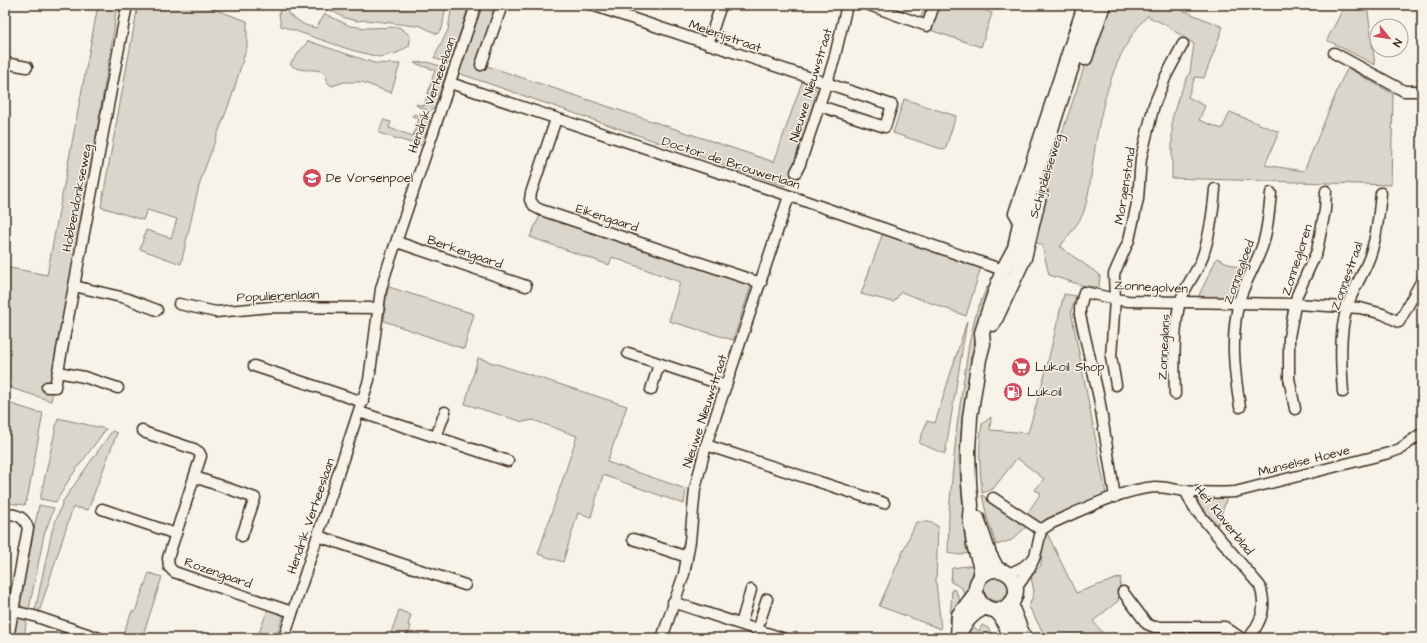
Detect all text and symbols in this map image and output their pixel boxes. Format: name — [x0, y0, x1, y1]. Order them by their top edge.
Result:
street label: Meierijstraat — [686, 15, 764, 57]
north arrow — [1369, 18, 1409, 58]
street label: Nieuwe Nieuwstraat — [785, 25, 837, 144]
street label: Hendrik Verheeslaan — [404, 34, 460, 155]
text: N — [1389, 36, 1405, 50]
street label: Schijndelseweg — [1025, 131, 1068, 221]
street label: Doctor de Brouwerlaan — [659, 132, 803, 194]
street label: Hobbendonkseweg — [58, 142, 97, 254]
street label: Morgenstond — [1110, 146, 1141, 226]
school or university icon: De Vorsenpoel — [301, 167, 323, 189]
place label: De Vorsenpoel — [326, 169, 413, 187]
street label: Eikengaard — [573, 199, 641, 238]
street label: Zonnegloren — [1277, 221, 1318, 298]
street label: Berkengaard — [425, 231, 505, 274]
street label: Zonnegloed — [1219, 237, 1260, 307]
street label: Zonnestraal — [1326, 239, 1368, 313]
street label: Zonnegolven — [1114, 276, 1189, 299]
street label: Populierenlaan — [236, 286, 320, 306]
street label: Zonneglans — [1153, 313, 1176, 380]
street label: Nieuwe Nieuwstraat — [678, 351, 732, 470]
supermarket icon: Lukoil Shop — [1010, 356, 1032, 378]
place label: Lukoil Shop — [1035, 358, 1104, 376]
fuel station icon: Lukoil — [1002, 381, 1024, 403]
place label: Lukoil — [1027, 383, 1062, 401]
street label: Munselse Hoeve — [1256, 441, 1352, 481]
street label: Hendrik Verheeslaan — [283, 455, 339, 576]
street label: Het Klaverblad — [1190, 481, 1258, 559]
street label: Rozengaard — [181, 553, 254, 594]

